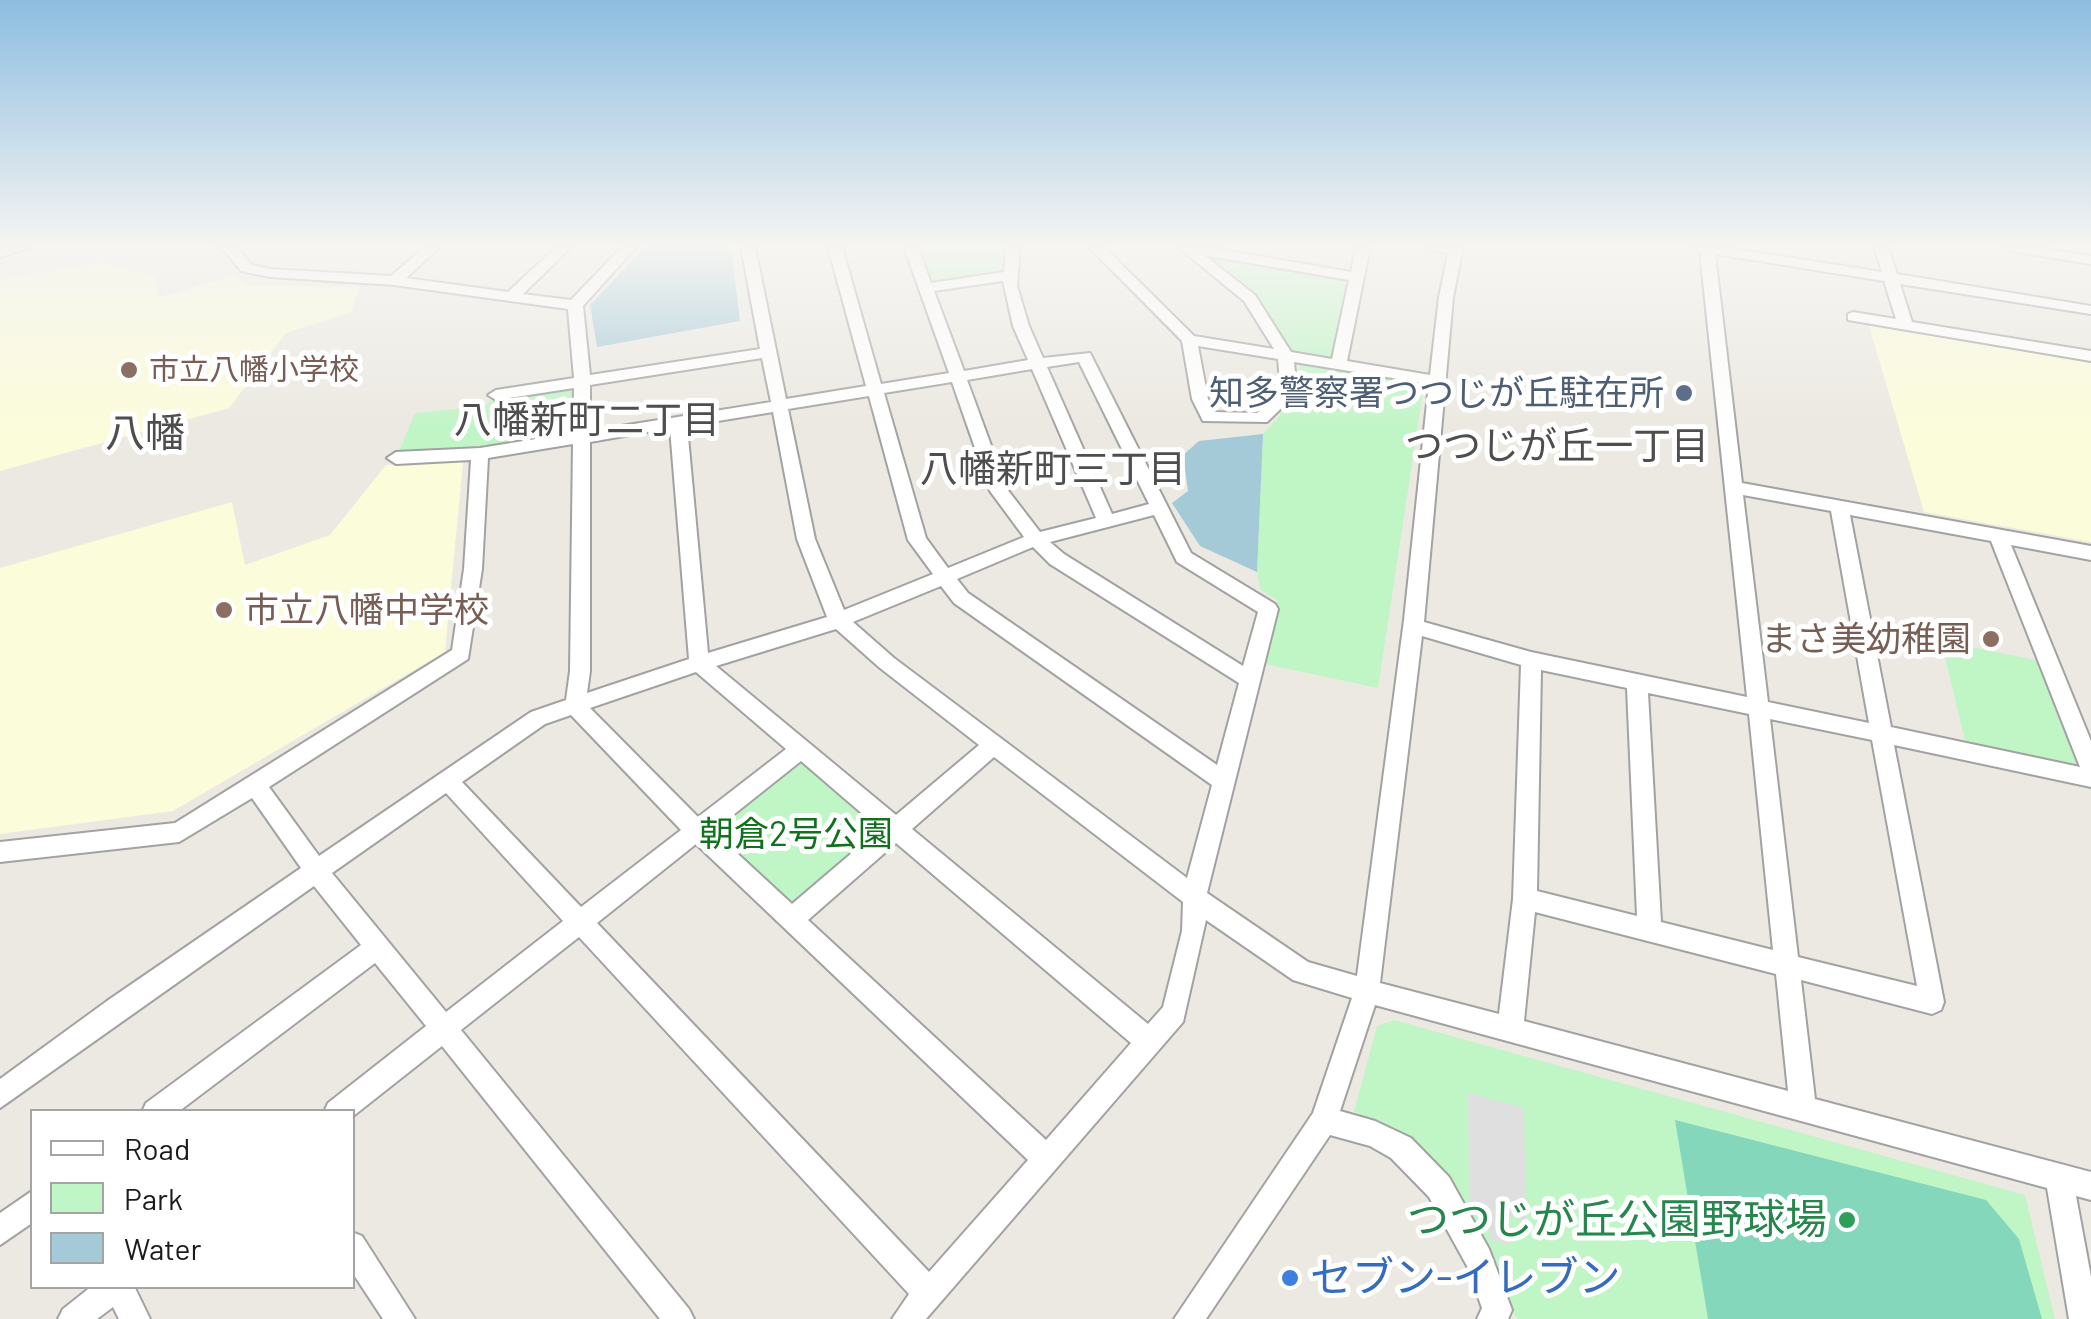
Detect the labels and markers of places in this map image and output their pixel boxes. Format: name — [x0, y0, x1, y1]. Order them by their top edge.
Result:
place label: 市立八幡小学校 — [149, 352, 359, 388]
marker: 市立八幡小学校 — [118, 359, 140, 381]
place label: 知多警察署つつじが丘駐在所 — [1209, 372, 1664, 414]
marker: 知多警察署つつじが丘駐在所 — [1673, 382, 1695, 404]
place label: 市立八幡中学校 — [244, 589, 489, 631]
marker: 市立八幡中学校 — [213, 599, 235, 621]
place label: まさ美幼稚園 — [1761, 618, 1971, 660]
marker: まさ美幼稚園 — [1980, 628, 2002, 650]
place label: つつじが丘公園野球場 — [1407, 1195, 1827, 1245]
marker: つつじが丘公園野球場 — [1836, 1209, 1858, 1231]
place label: セブン-イレブン — [1310, 1253, 1621, 1303]
marker: セブン-イレブン — [1279, 1267, 1301, 1289]

